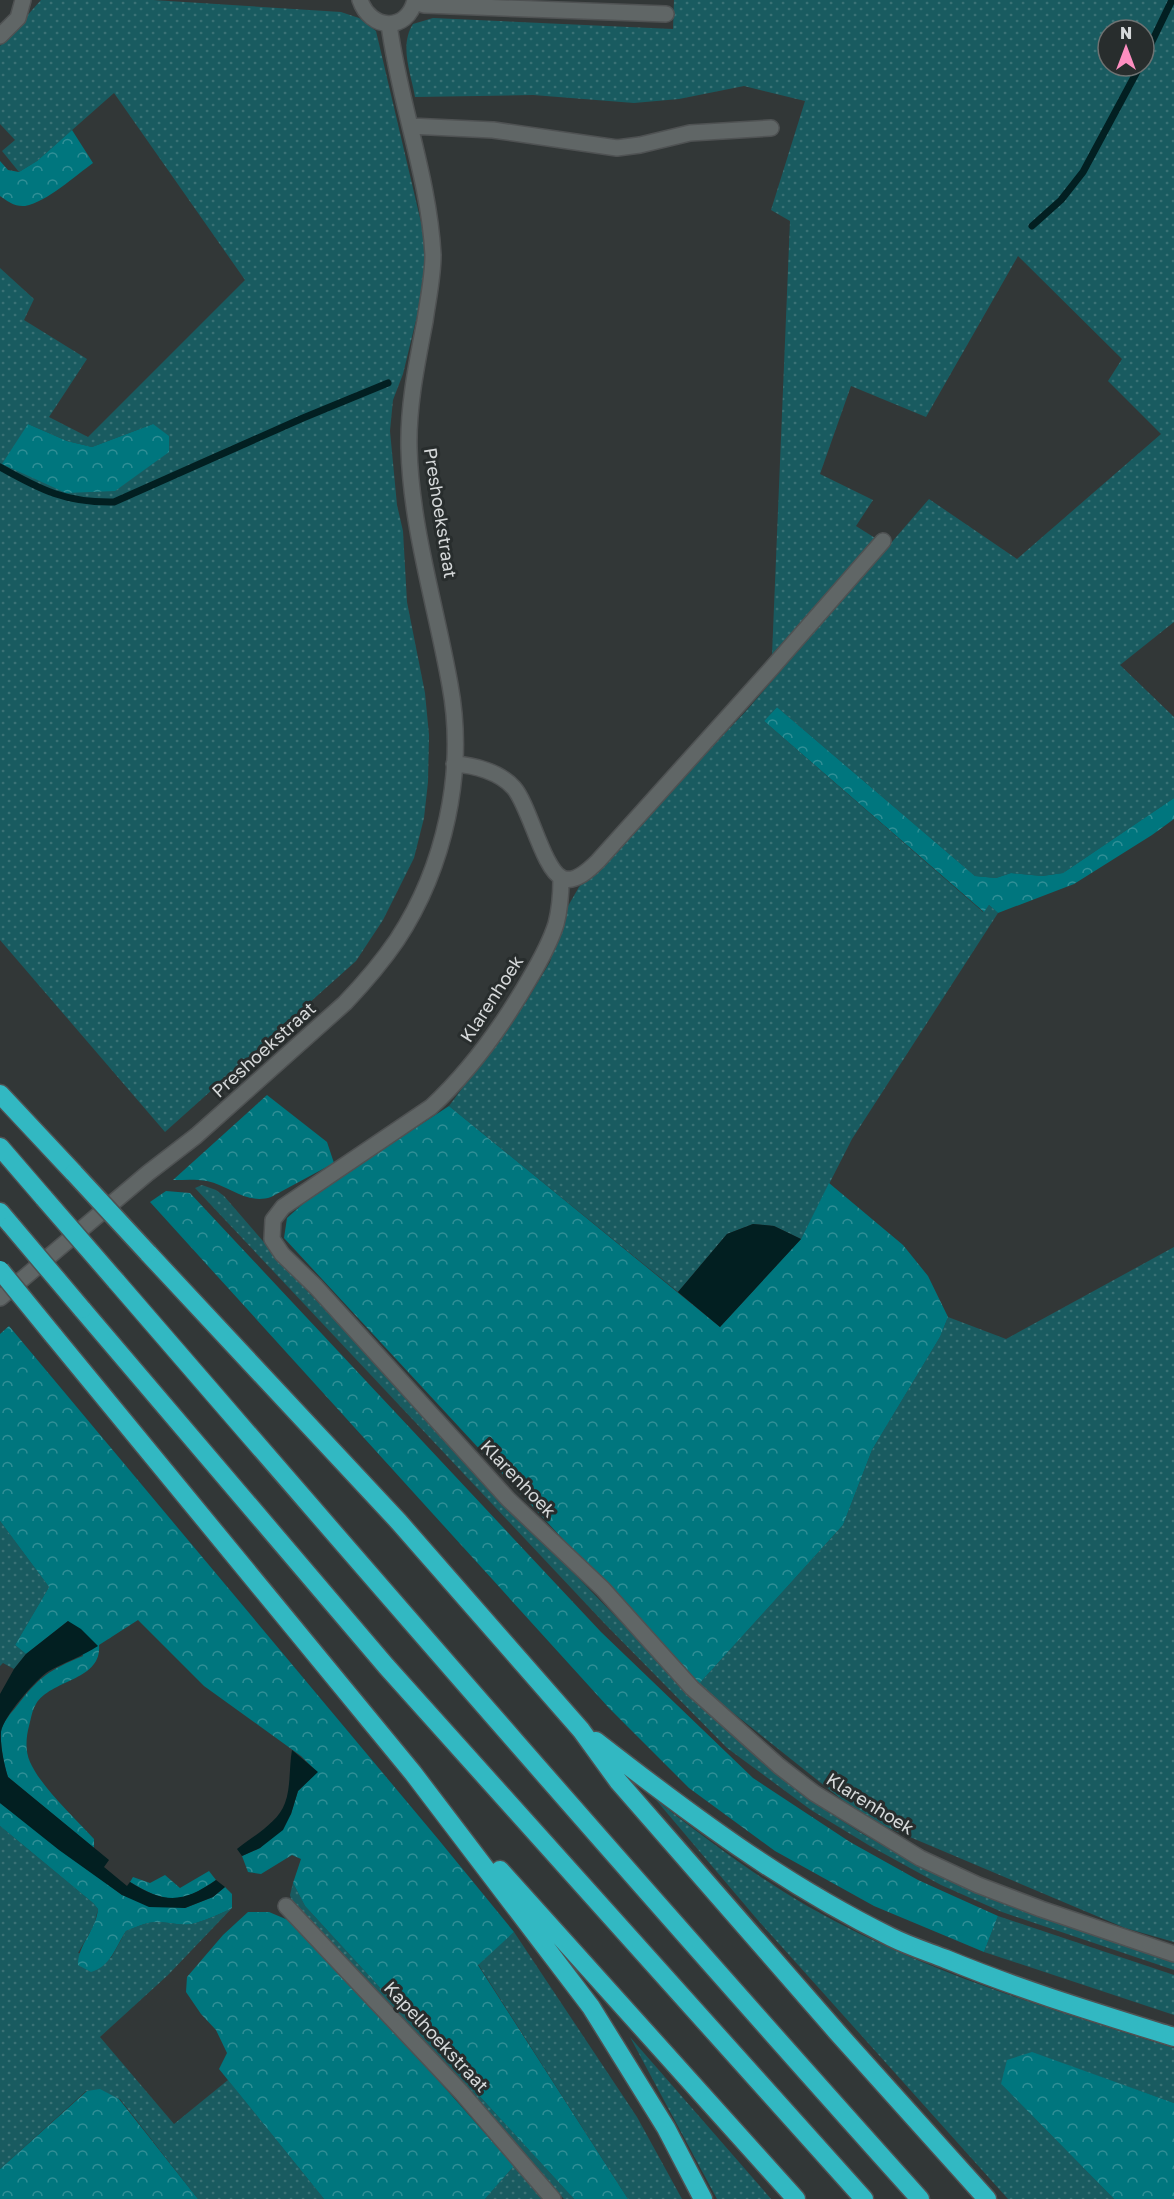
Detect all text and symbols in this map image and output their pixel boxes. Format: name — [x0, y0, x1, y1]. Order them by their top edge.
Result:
north arrow — [1096, 18, 1156, 78]
text: N — [1120, 23, 1132, 43]
street label: Preshoekstraat — [420, 446, 462, 580]
street label: Klarenhoek — [455, 951, 527, 1046]
street label: Preshoekstraat — [207, 997, 320, 1102]
street label: Klarenhoek — [476, 1435, 561, 1522]
street label: Klarenhoek — [823, 1768, 918, 1839]
street label: Kapelhoekstraat — [380, 1976, 494, 2096]

